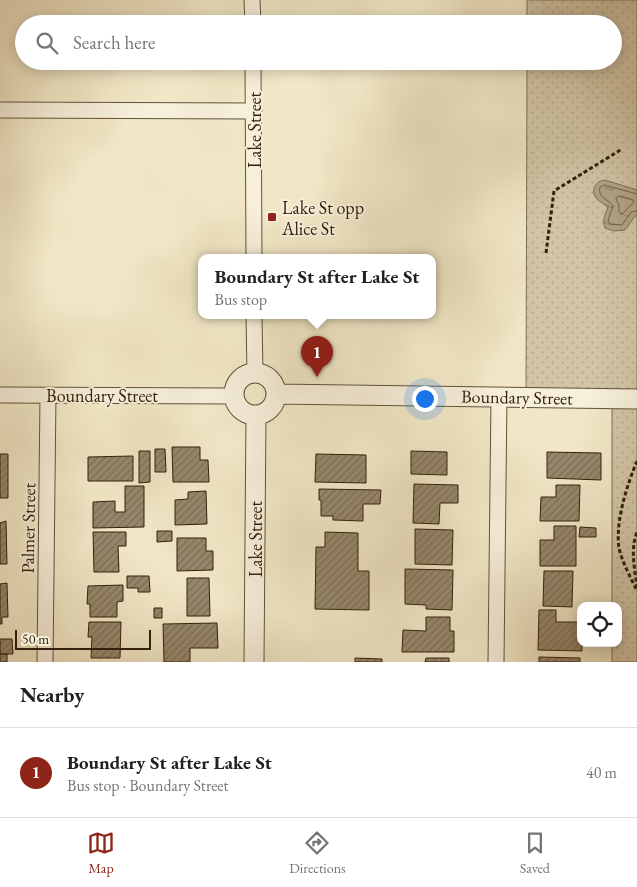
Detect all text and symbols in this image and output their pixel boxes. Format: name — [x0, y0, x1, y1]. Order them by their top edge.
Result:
search box — [15, 15, 622, 70]
icon: search — [33, 29, 61, 57]
text: Search here — [73, 30, 155, 55]
street label: Lake Street — [243, 92, 266, 168]
place label: Lake St opp Alice St — [281, 196, 364, 240]
marker: Lake St opp Alice St — [266, 211, 278, 223]
popup — [198, 254, 436, 319]
text: Boundary St after Lake St — [215, 264, 419, 289]
text: Bus stop — [215, 289, 267, 310]
pin: 1 — [301, 336, 333, 377]
street label: Boundary Street — [46, 384, 158, 407]
street label: Boundary Street — [461, 385, 573, 409]
your location — [412, 386, 438, 412]
street label: Palmer Street — [16, 482, 40, 574]
street label: Lake Street — [244, 501, 267, 577]
map controls — [577, 602, 622, 647]
button: locate — [577, 602, 622, 647]
scale bar — [15, 627, 151, 650]
text: 50 m — [22, 630, 49, 648]
text: Nearby — [20, 681, 84, 708]
text: Boundary St after Lake St — [67, 750, 272, 775]
text: 1 — [32, 762, 40, 783]
text: 40 m — [586, 762, 617, 783]
text: Bus stop · Boundary Street — [67, 775, 229, 796]
tab: Map — [87, 829, 115, 877]
tab: Directions — [289, 829, 346, 877]
tab: Saved — [520, 829, 550, 877]

